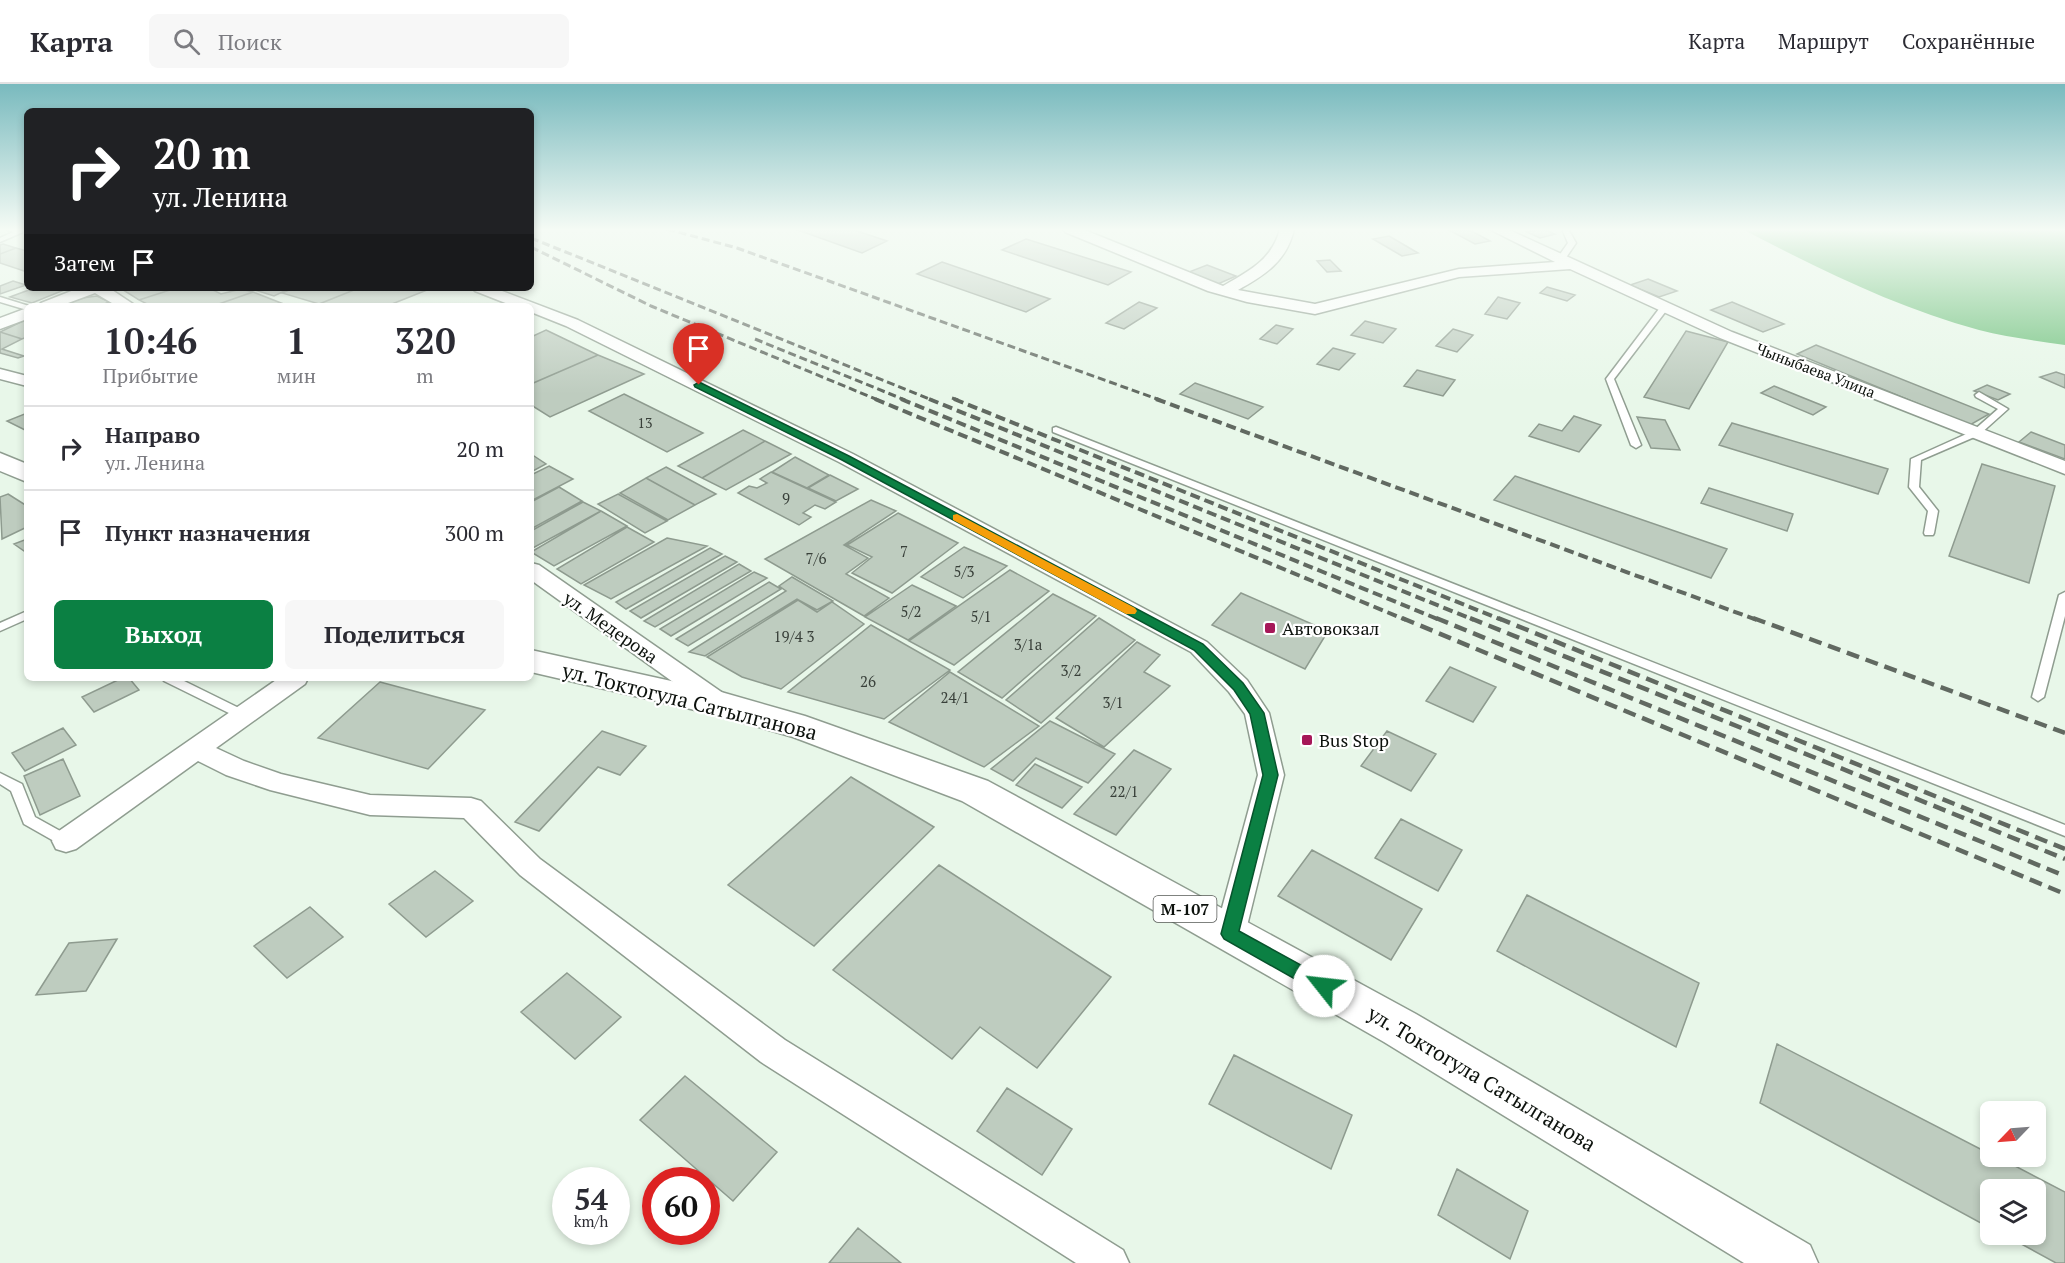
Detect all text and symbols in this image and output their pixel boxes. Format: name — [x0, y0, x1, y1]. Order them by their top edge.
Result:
search box — [149, 14, 569, 68]
text: Карта — [30, 23, 113, 60]
icon: search — [170, 25, 203, 58]
text: Поиск — [218, 27, 282, 56]
text: Карта — [1688, 27, 1745, 55]
text: Маршрут — [1778, 27, 1869, 55]
text: Сохранённые — [1902, 27, 2035, 55]
text: 20 m — [153, 125, 251, 181]
icon: right — [54, 132, 132, 210]
text: ул. Ленина — [153, 179, 288, 215]
icon: arrive — [127, 246, 160, 279]
text: Затем — [54, 248, 115, 277]
text: 10:46 — [104, 317, 197, 364]
text: 1 — [286, 317, 307, 364]
text: 320 — [394, 317, 456, 364]
pin — [673, 323, 724, 385]
icon: arrive — [682, 332, 715, 365]
street label: Чыныбаева Улица — [1754, 338, 1879, 402]
text: Прибытие — [102, 362, 198, 389]
text: мин — [277, 362, 316, 389]
text: m — [416, 362, 434, 389]
house number: 13 — [638, 413, 652, 432]
text: Направо — [105, 420, 200, 449]
icon: right — [54, 432, 87, 465]
text: 20 m — [456, 434, 504, 463]
text: ул. Ленина — [105, 449, 205, 476]
house number: 9 — [782, 488, 790, 508]
icon: arrive — [54, 516, 87, 549]
text: Пункт назначения — [105, 518, 310, 547]
text: 300 m — [444, 518, 504, 547]
house number: 7 — [900, 541, 908, 561]
house number: 7/6 — [805, 548, 827, 568]
house number: 5/3 — [953, 561, 975, 581]
street label: ул. Медерова — [558, 585, 663, 668]
button: Выход — [54, 600, 273, 669]
button: Поделиться — [285, 600, 504, 669]
house number: 5/2 — [900, 601, 922, 621]
house number: 5/1 — [970, 606, 992, 626]
place label: Автовокзал — [1282, 616, 1379, 640]
marker: Автовокзал — [1263, 621, 1277, 635]
house number: 19/4 3 — [774, 626, 814, 646]
house number: 3/1а — [1014, 634, 1043, 654]
street label: ул. Токтогула Сатылганова — [559, 656, 821, 746]
house number: 3/2 — [1060, 660, 1082, 680]
house number: 26 — [860, 671, 876, 691]
house number: 24/1 — [940, 687, 970, 707]
house number: 3/1 — [1102, 692, 1124, 712]
place label: Bus Stop — [1319, 728, 1389, 752]
marker: Bus Stop — [1300, 733, 1314, 747]
house number: 22/1 — [1109, 781, 1139, 801]
road number: М-107 — [1154, 896, 1216, 922]
position arrow — [1292, 954, 1356, 1018]
street label: ул. Токтогула Сатылганова — [1362, 998, 1602, 1158]
north arrow — [1980, 1101, 2046, 1167]
map controls — [1980, 1101, 2046, 1245]
speed limit sign: 60 — [642, 1167, 720, 1245]
text: 54 — [574, 1179, 608, 1219]
button: layers — [1980, 1179, 2046, 1245]
text: km/h — [574, 1211, 608, 1231]

